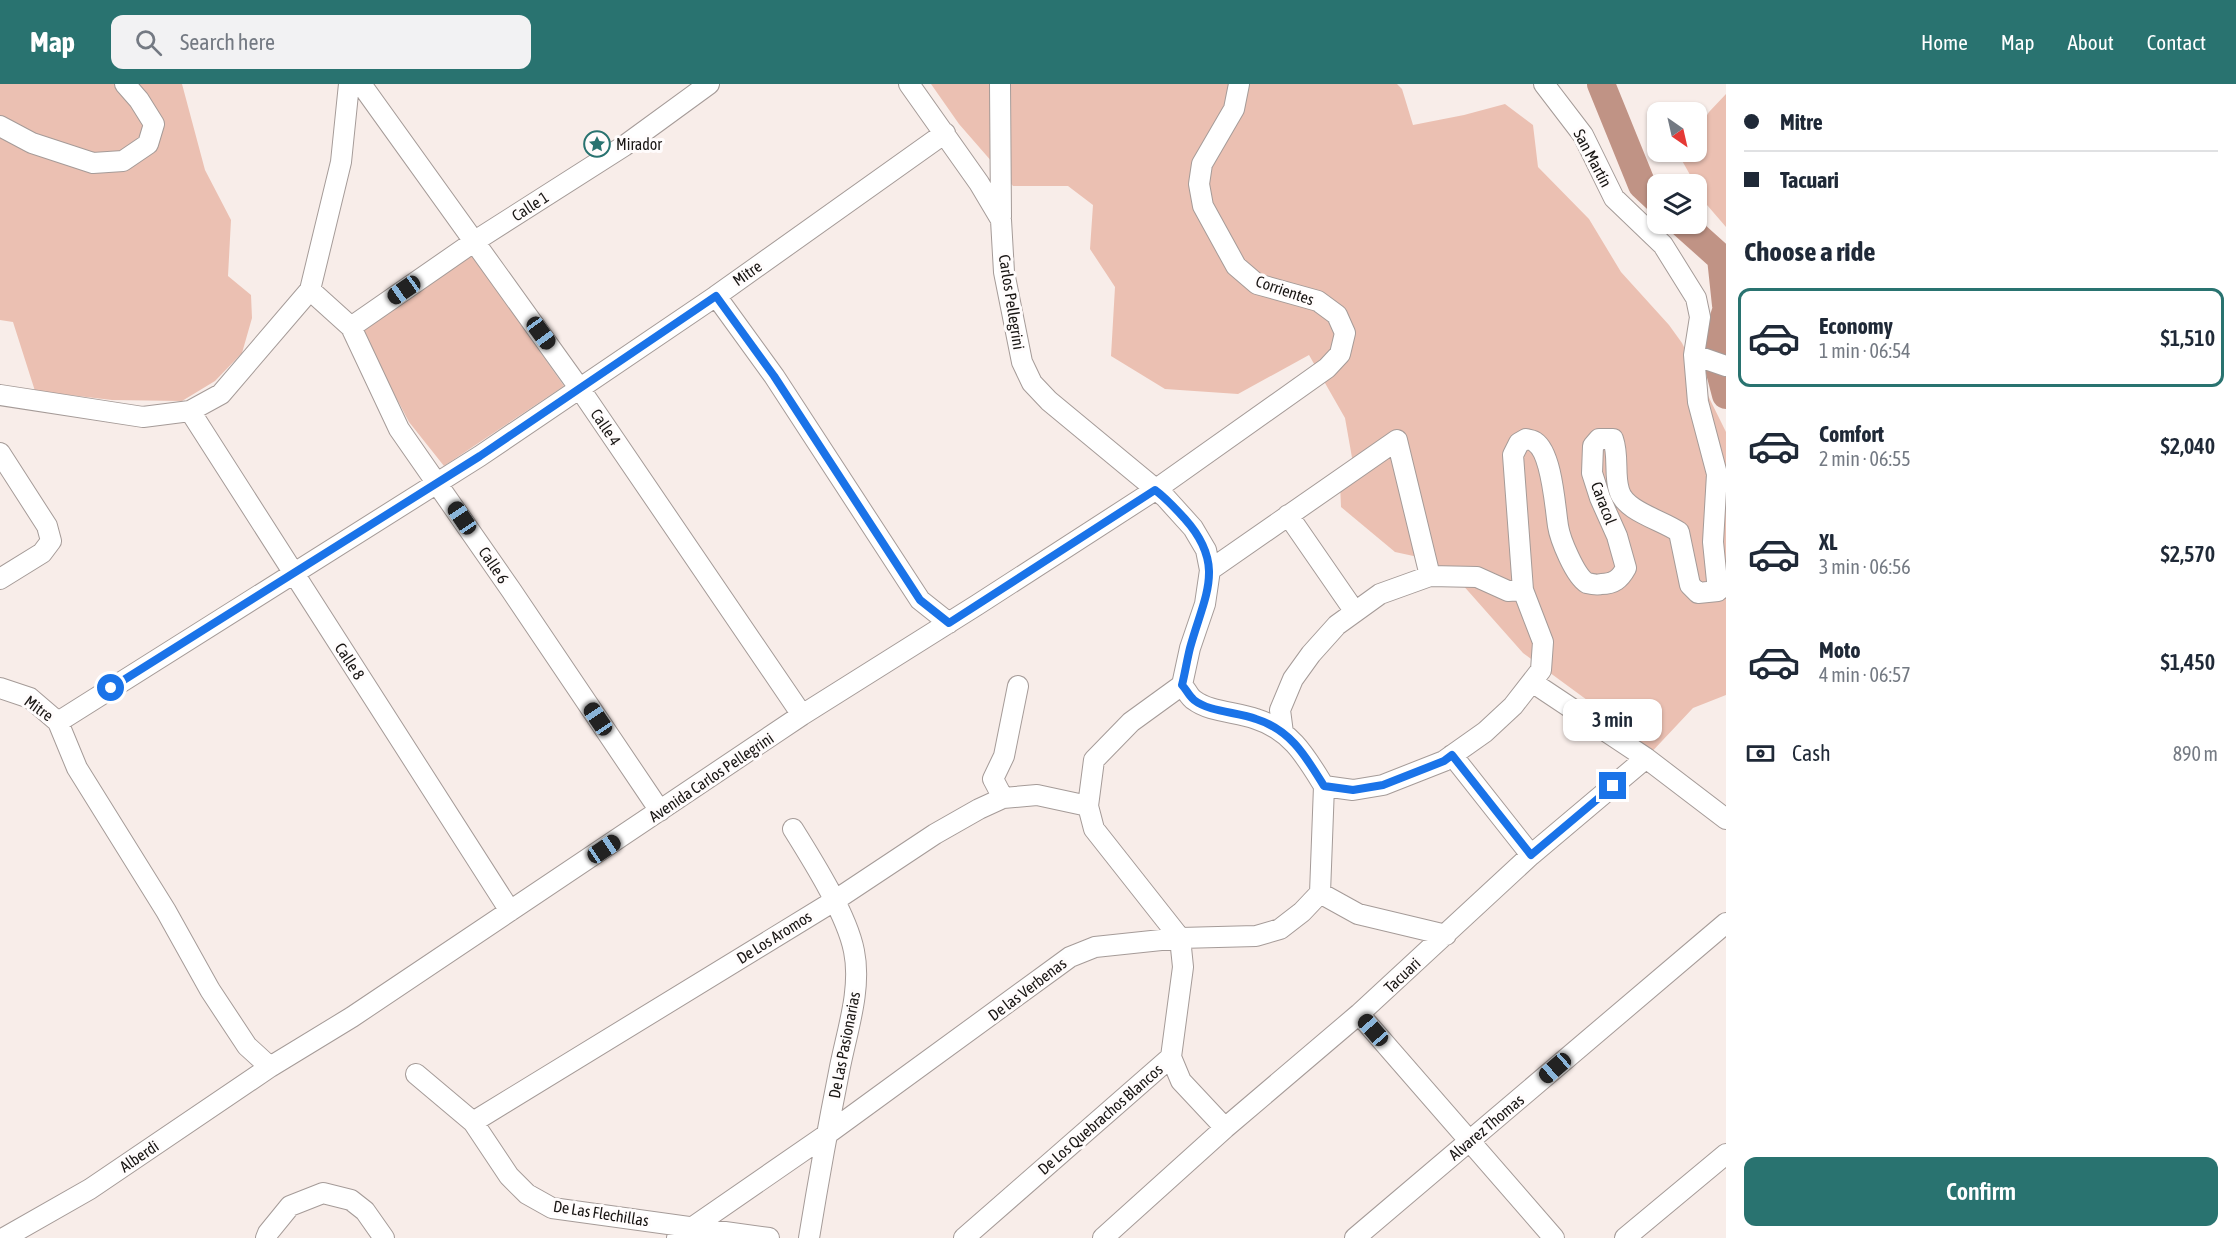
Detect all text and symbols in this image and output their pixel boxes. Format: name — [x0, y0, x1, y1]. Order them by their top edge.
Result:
search box — [111, 15, 531, 69]
text: Map — [30, 26, 75, 58]
icon: search — [132, 26, 165, 59]
text: Search here — [180, 29, 275, 55]
text: Home — [1921, 30, 1968, 54]
text: Map — [2001, 30, 2035, 54]
text: About — [2068, 30, 2114, 54]
text: Contact — [2147, 30, 2206, 54]
north arrow — [1647, 102, 1707, 162]
map controls — [1647, 102, 1707, 234]
text: Mitre — [1780, 109, 1823, 135]
street label: San Martín — [1570, 126, 1616, 190]
place icon: Mirador — [582, 129, 612, 159]
place label: Mirador — [616, 135, 662, 153]
text: Tacuari — [1780, 167, 1839, 193]
button: layers — [1647, 174, 1707, 234]
street label: Calle 1 — [508, 188, 552, 224]
text: Choose a ride — [1744, 236, 1876, 267]
street label: Carlos Pellegrini — [995, 253, 1028, 351]
street label: Mitre — [729, 257, 765, 289]
car — [384, 272, 424, 308]
street label: Corrientes — [1254, 272, 1317, 308]
icon: car — [1747, 311, 1801, 365]
car — [523, 313, 559, 353]
text: Economy — [1819, 313, 1893, 339]
text: $1,510 — [2160, 325, 2215, 351]
text: 1 min · 06:54 — [1819, 339, 1911, 362]
street label: Calle 4 — [587, 405, 625, 449]
icon: car — [1747, 419, 1801, 473]
text: Comfort — [1819, 421, 1884, 447]
text: $2,040 — [2160, 433, 2215, 459]
text: 2 min · 06:55 — [1819, 447, 1911, 470]
street label: Caracol — [1588, 479, 1621, 528]
car — [444, 498, 480, 538]
icon: car — [1747, 527, 1801, 581]
text: XL — [1819, 529, 1837, 555]
text: $2,570 — [2160, 541, 2215, 567]
street label: Calle 6 — [475, 543, 513, 587]
text: 3 min · 06:56 — [1819, 555, 1911, 578]
icon: car — [1747, 635, 1801, 689]
text: Moto — [1819, 637, 1861, 663]
street label: Calle 8 — [332, 639, 368, 683]
text: $1,450 — [2160, 649, 2215, 675]
text: 4 min · 06:57 — [1819, 663, 1911, 686]
route start — [97, 674, 124, 701]
street label: Mitre — [21, 692, 57, 724]
car — [580, 699, 616, 739]
callout: 3 min — [1564, 699, 1662, 741]
text: 3 min — [1592, 708, 1633, 731]
street label: Avenida Carlos Pellegrini — [645, 729, 777, 826]
icon: cash — [1744, 737, 1777, 770]
text: Cash — [1792, 740, 1831, 766]
text: 890 m — [2173, 742, 2218, 765]
route end — [1599, 772, 1626, 799]
car — [584, 831, 624, 867]
street label: De Los Aromos — [733, 907, 815, 967]
street label: De las Verbenas — [984, 954, 1070, 1024]
street label: Tacuari — [1380, 954, 1424, 996]
street label: De Las Pasionarias — [825, 990, 863, 1100]
car — [1354, 1011, 1392, 1049]
car — [1536, 1049, 1574, 1087]
street label: De Los Quebrachos Blancos — [1034, 1060, 1166, 1178]
street label: Alvarez Thomas — [1445, 1090, 1527, 1164]
street label: Alberdi — [116, 1137, 162, 1175]
button: Confirm — [1744, 1157, 2218, 1226]
street label: De Las Flechillas — [552, 1197, 650, 1229]

